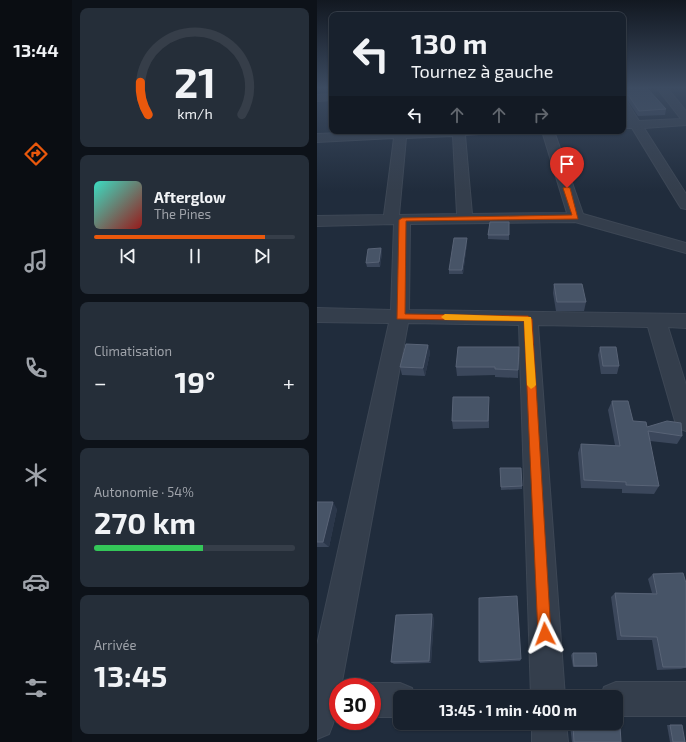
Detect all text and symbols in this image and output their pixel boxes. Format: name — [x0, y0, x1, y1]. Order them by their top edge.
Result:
text: 130 m — [411, 26, 487, 60]
icon: left — [345, 28, 397, 80]
text: 13:44 — [13, 39, 59, 61]
text: 21 — [173, 56, 216, 106]
text: Tournez à gauche — [411, 60, 553, 82]
icon: left — [404, 104, 426, 126]
icon: ahead — [446, 104, 468, 126]
icon: ahead — [488, 104, 510, 126]
icon: right — [530, 104, 552, 126]
text: km/h — [177, 105, 212, 122]
icon: directions — [22, 140, 50, 168]
pin — [550, 147, 584, 188]
icon: arrive — [556, 153, 578, 175]
text: Afterglow — [154, 188, 226, 206]
text: The Pines — [154, 206, 211, 222]
icon: previous — [117, 245, 139, 267]
icon: pause — [184, 245, 206, 267]
icon: next — [251, 245, 273, 267]
icon: music — [22, 247, 50, 275]
text: Climatisation — [94, 343, 172, 359]
icon: phone — [22, 354, 50, 382]
text: 19° — [174, 363, 215, 399]
text: − — [94, 369, 107, 395]
text: + — [283, 369, 295, 395]
icon: climate — [22, 461, 50, 489]
text: Autonomie · 54% — [94, 484, 194, 500]
text: 270 km — [94, 504, 196, 540]
icon: car — [22, 568, 50, 596]
position arrow — [524, 613, 566, 655]
text: Arrivée — [94, 637, 137, 653]
text: 13:45 — [94, 657, 167, 693]
icon: filters — [22, 674, 50, 702]
speed limit sign: 30 — [329, 678, 381, 730]
text: 13:45 · 1 min · 400 m — [439, 701, 577, 719]

